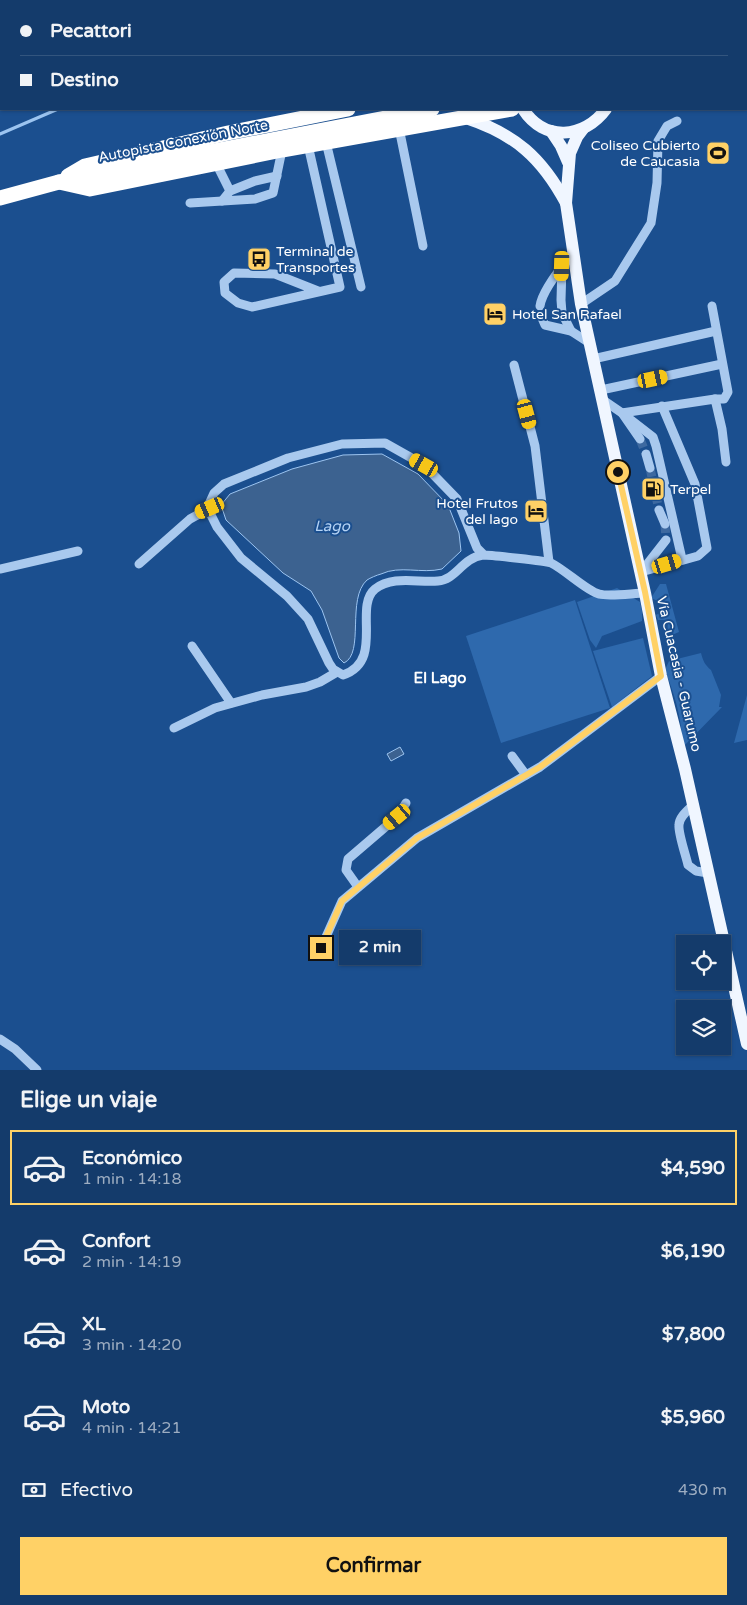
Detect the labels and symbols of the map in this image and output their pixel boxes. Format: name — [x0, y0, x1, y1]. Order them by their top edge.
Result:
street label: Autopista Conexión Norte — [97, 116, 269, 166]
place label: Coliseo Cubierto de Caucasia — [591, 137, 700, 170]
sports icon: Coliseo Cubierto de Caucasia — [705, 140, 731, 166]
place label: Terminal de Transportes — [276, 243, 355, 276]
bus stop icon: Terminal de Transportes — [246, 246, 272, 272]
car — [553, 251, 570, 281]
hotel icon: Hotel San Rafael — [482, 301, 508, 327]
place label: Hotel San Rafael — [512, 306, 622, 323]
car — [636, 369, 669, 389]
car — [515, 398, 538, 430]
car — [407, 451, 440, 479]
route start — [607, 461, 629, 483]
fuel station icon: Terpel — [640, 476, 666, 502]
place label: Terpel — [670, 481, 711, 498]
car — [193, 495, 226, 521]
place label: Hotel Frutos del lago — [436, 495, 518, 528]
hotel icon: Hotel Frutos del lago — [523, 498, 549, 524]
water label: Lago — [314, 517, 351, 535]
car — [650, 552, 683, 576]
street label: Vía Cuacasia - Guarumo — [653, 595, 705, 753]
district label: El Lago — [414, 669, 466, 688]
car — [380, 802, 413, 832]
callout: 2 min — [338, 930, 421, 966]
route end — [310, 937, 332, 959]

